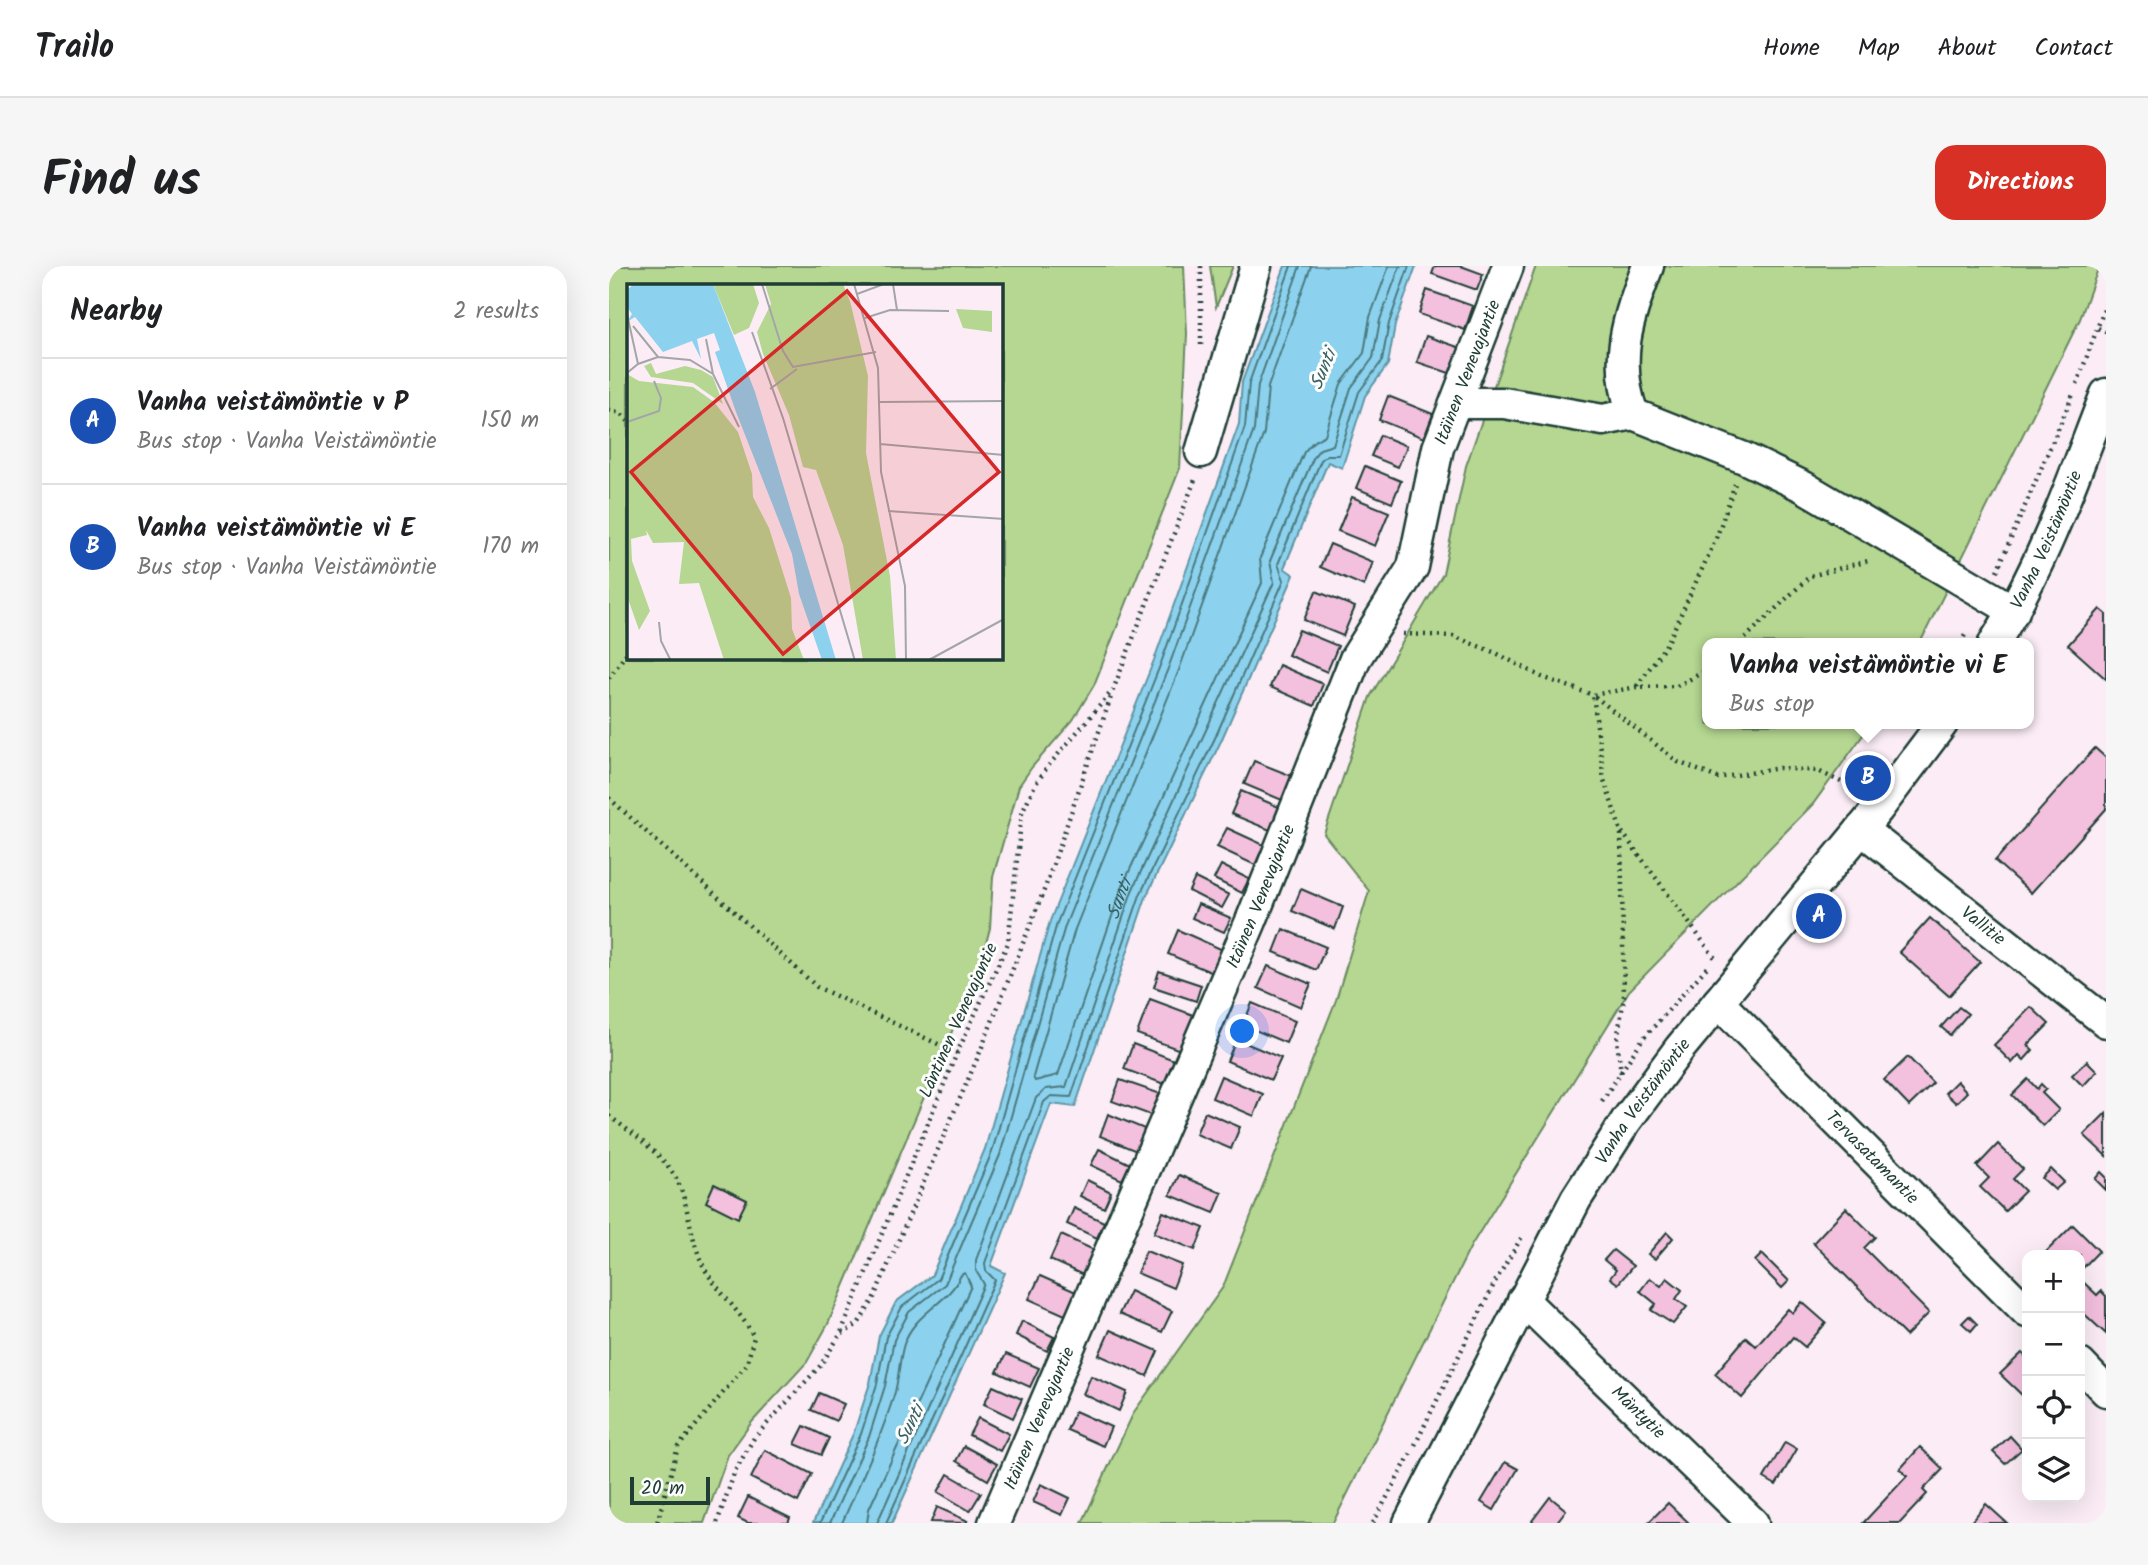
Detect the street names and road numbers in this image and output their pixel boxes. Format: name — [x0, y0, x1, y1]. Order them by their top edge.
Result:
street label: Itäinen Venevajantie — [1427, 296, 1510, 450]
street label: Vanha Veistämöntie — [2004, 466, 2091, 615]
street label: Itäinen Venevajantie — [1219, 820, 1304, 974]
street label: Vallitie — [1954, 900, 2011, 954]
street label: Läntinen Venevajantie — [912, 938, 1007, 1103]
street label: Vanha Veistämöntie — [1589, 1032, 1699, 1171]
street label: Tervasatamantie — [1818, 1104, 1925, 1212]
street label: Itäinen Venevajantie — [997, 1343, 1084, 1495]
street label: Mäntytie — [1603, 1379, 1672, 1447]

